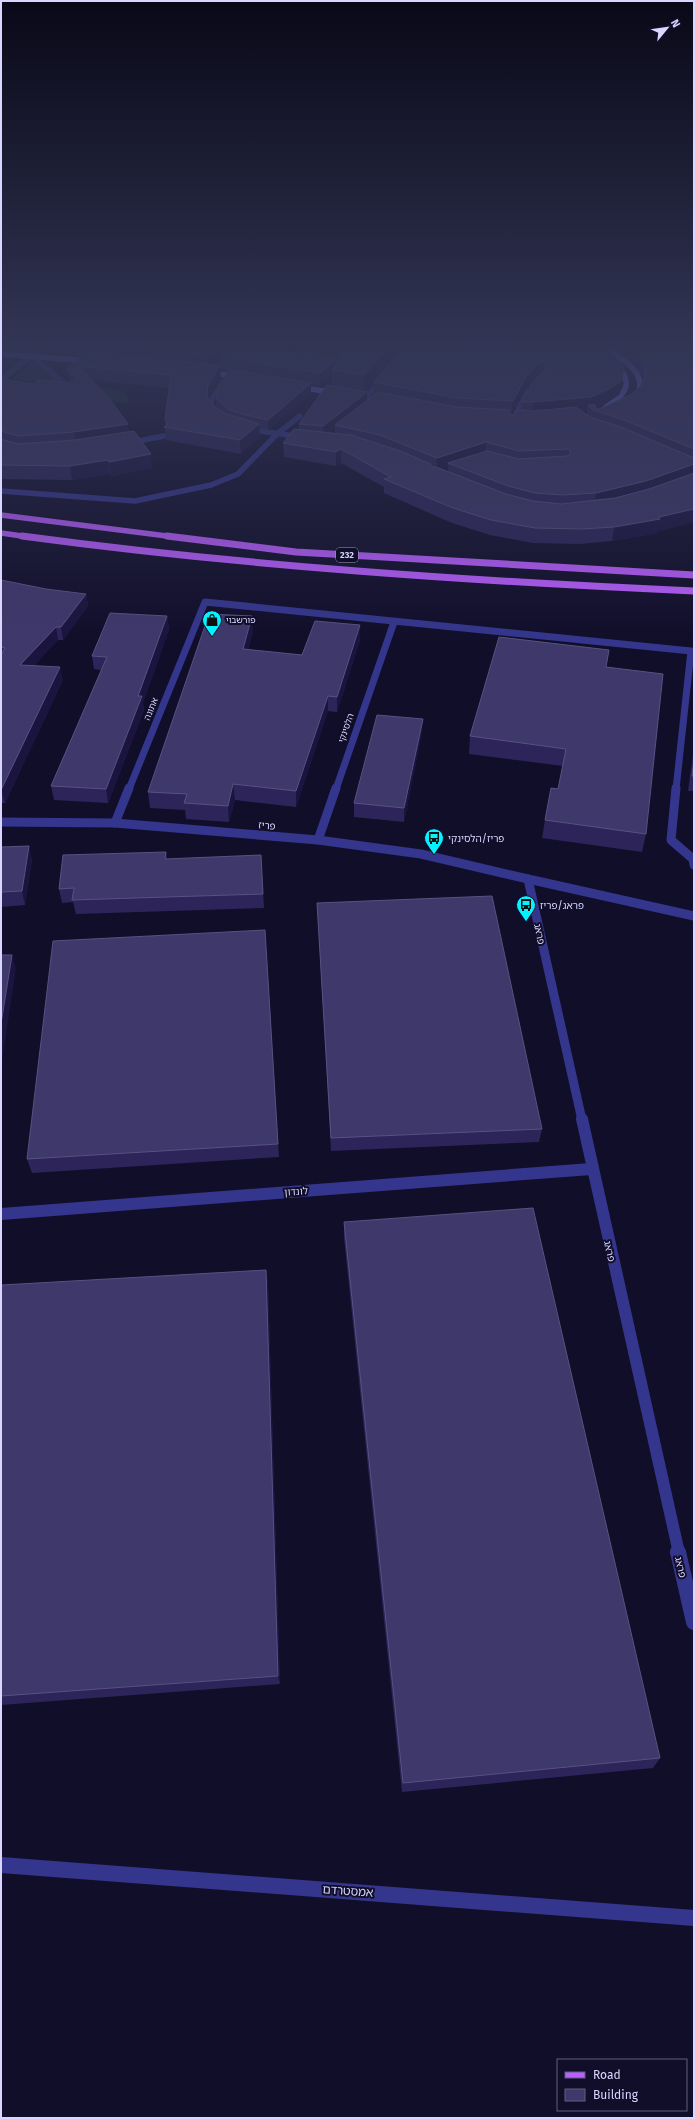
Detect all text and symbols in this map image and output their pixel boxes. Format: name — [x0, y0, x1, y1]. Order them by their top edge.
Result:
north arrow — [647, 8, 687, 48]
text: N — [668, 17, 683, 30]
road number: 232 — [336, 548, 358, 562]
shop icon: פורשבוי — [201, 609, 223, 637]
place label: פורשבוי — [226, 615, 256, 625]
street label: אתונה — [142, 696, 160, 722]
street label: הלסינקי — [336, 712, 356, 744]
street label: פריז — [258, 819, 276, 833]
bus stop icon: פריז/הלסינקי — [423, 827, 445, 855]
place label: פריז/הלסינקי — [448, 833, 504, 845]
bus stop icon: פראג/פריז — [515, 894, 537, 922]
place label: פראג/פריז — [540, 900, 584, 912]
street label: פראג — [531, 923, 547, 946]
street label: לונדון — [284, 1185, 308, 1199]
street label: פראג — [601, 1239, 617, 1263]
street label: פראג — [672, 1555, 688, 1579]
street label: אמסטרדם — [322, 1882, 374, 1900]
legend — [557, 2059, 687, 2111]
text: Road — [593, 2068, 621, 2082]
text: Building — [593, 2088, 639, 2102]

